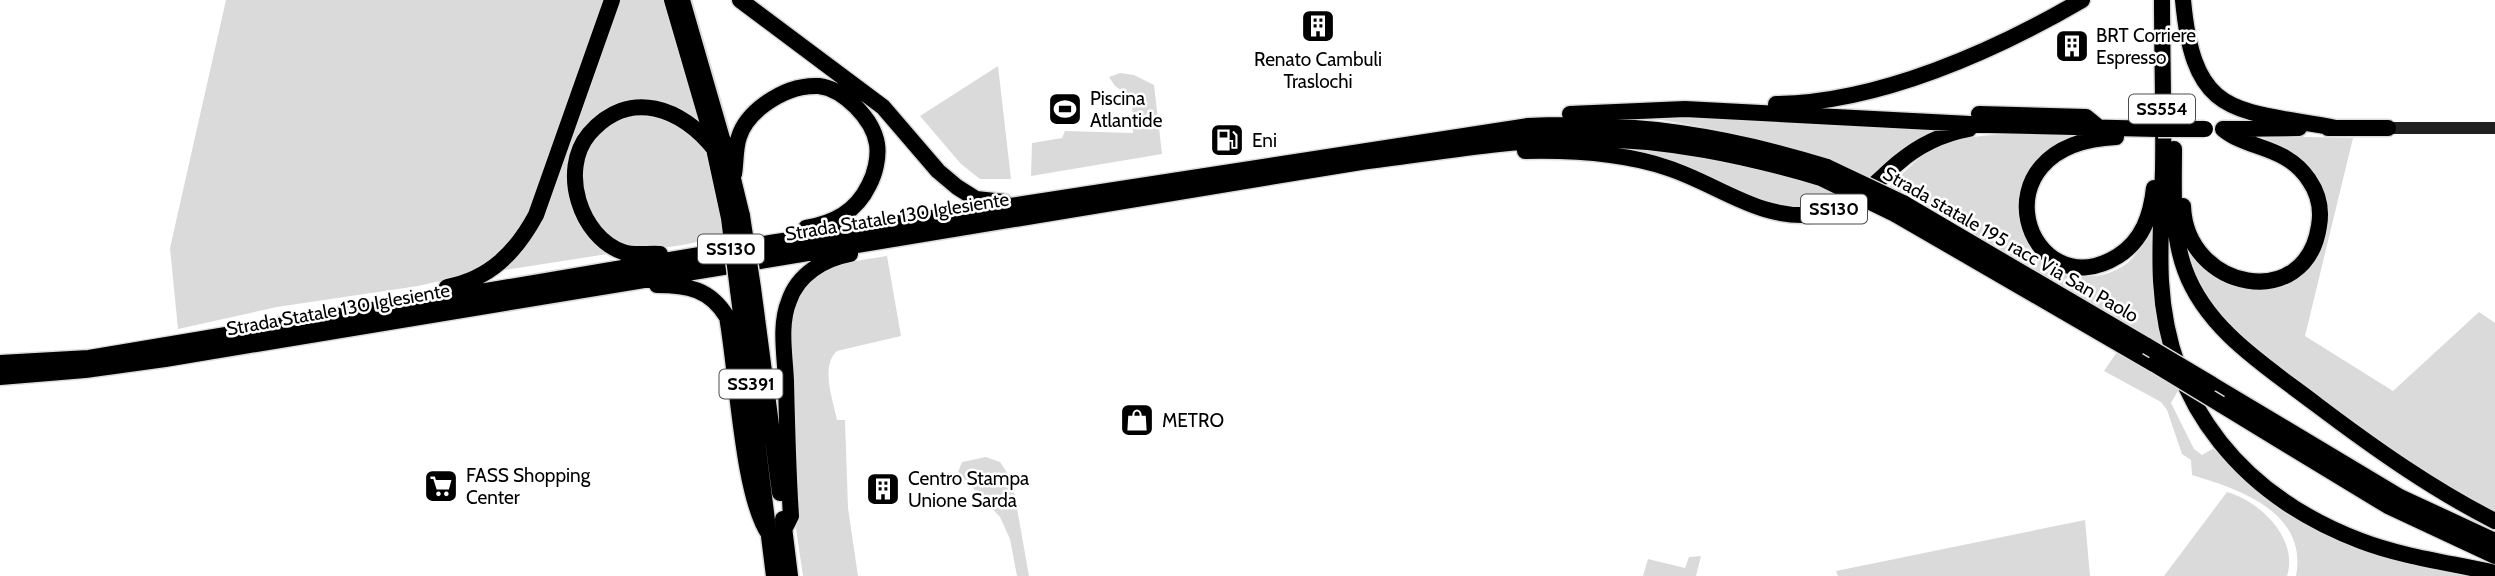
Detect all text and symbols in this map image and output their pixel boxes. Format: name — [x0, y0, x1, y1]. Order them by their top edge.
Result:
building icon: Renato Cambuli Traslochi — [1299, 7, 1337, 45]
place label: BRT Corriere Espresso — [2096, 24, 2196, 69]
building icon: BRT Corriere Espresso — [2053, 27, 2091, 65]
place label: Renato Cambuli Traslochi — [1254, 48, 1382, 93]
place label: Piscina Atlantide — [1090, 87, 1163, 132]
sports icon: Piscina Atlantide — [1046, 90, 1084, 128]
road number: SS554 — [2129, 94, 2195, 124]
fuel station icon: Eni — [1208, 121, 1246, 159]
place label: Eni — [1252, 129, 1277, 152]
street label: Strada statale 195 racc Via San Paolo — [1879, 162, 2143, 327]
street label: Strada Statale 130 Iglesiente — [783, 187, 1011, 246]
road number: SS130 — [1801, 194, 1867, 224]
road number: SS130 — [698, 234, 764, 264]
street label: Strada Statale 130 Iglesiente — [225, 278, 452, 340]
road number: SS391 — [720, 370, 782, 398]
shop icon: METRO — [1118, 401, 1156, 439]
place label: METRO — [1162, 409, 1224, 432]
place label: FASS Shopping Center — [466, 464, 591, 509]
supermarket icon: FASS Shopping Center — [422, 467, 460, 505]
place label: Centro Stampa Unione Sarda — [908, 467, 1029, 512]
building icon: Centro Stampa Unione Sarda — [864, 470, 902, 508]

